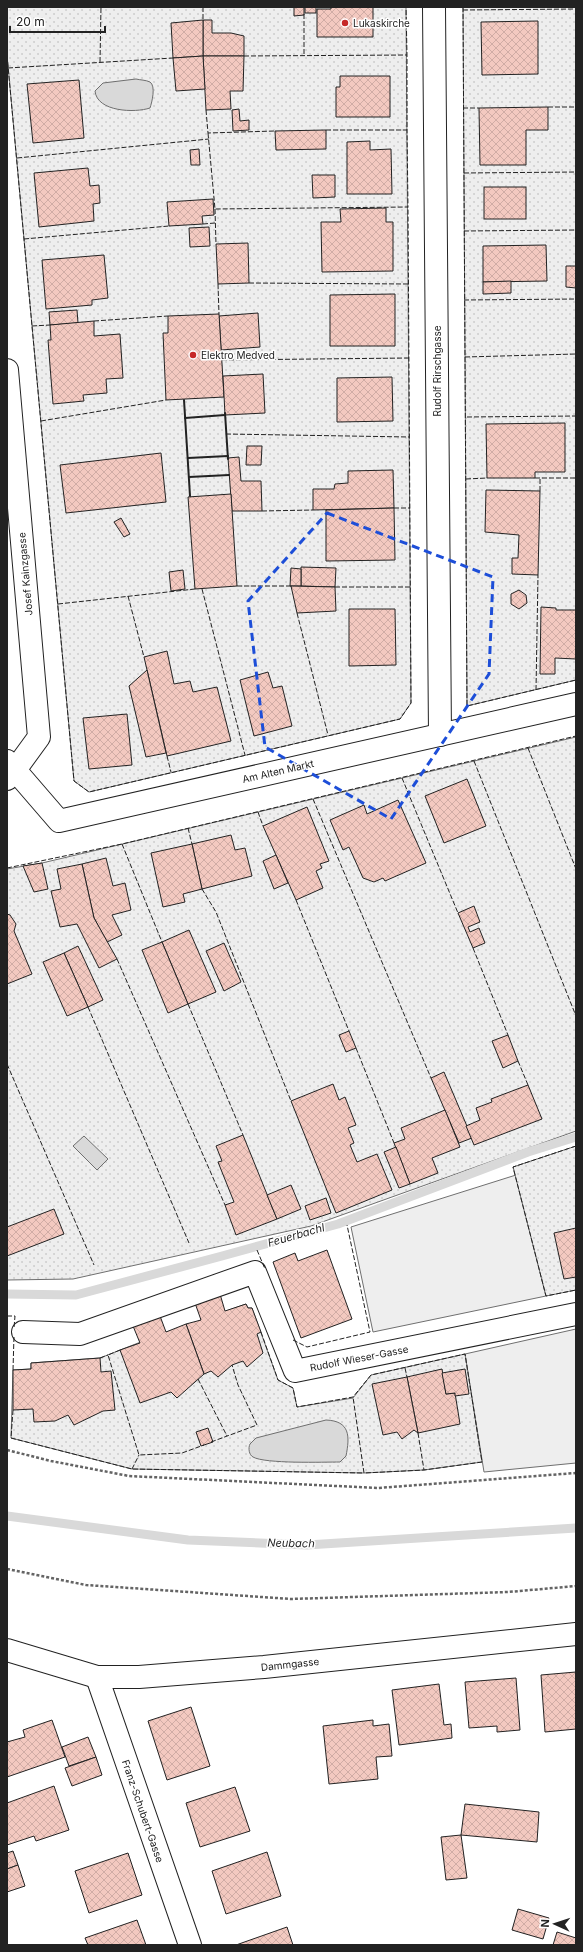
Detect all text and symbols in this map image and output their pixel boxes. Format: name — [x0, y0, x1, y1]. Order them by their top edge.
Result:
scale bar — [10, 8, 105, 34]
text: 20 m — [16, 14, 45, 29]
place label: Lukaskirche — [353, 17, 410, 29]
marker: Lukaskirche — [340, 18, 350, 28]
street label: Rudolf Rirschgasse — [431, 325, 443, 417]
place label: Elektro Medved — [201, 349, 275, 361]
marker: Elektro Medved — [188, 350, 198, 360]
street label: Josef Kainzgasse — [15, 532, 35, 616]
street label: Am Alten Markt — [241, 757, 316, 785]
water label: Feuerbachl — [266, 1220, 326, 1250]
street label: Rudolf Wieser-Gasse — [309, 1343, 409, 1373]
water label: Neubach — [267, 1536, 315, 1550]
street label: Dammgasse — [260, 1655, 320, 1673]
street label: Franz-Schubert-Gasse — [120, 1758, 166, 1864]
north arrow — [535, 1904, 575, 1944]
text: N — [538, 1919, 552, 1928]

